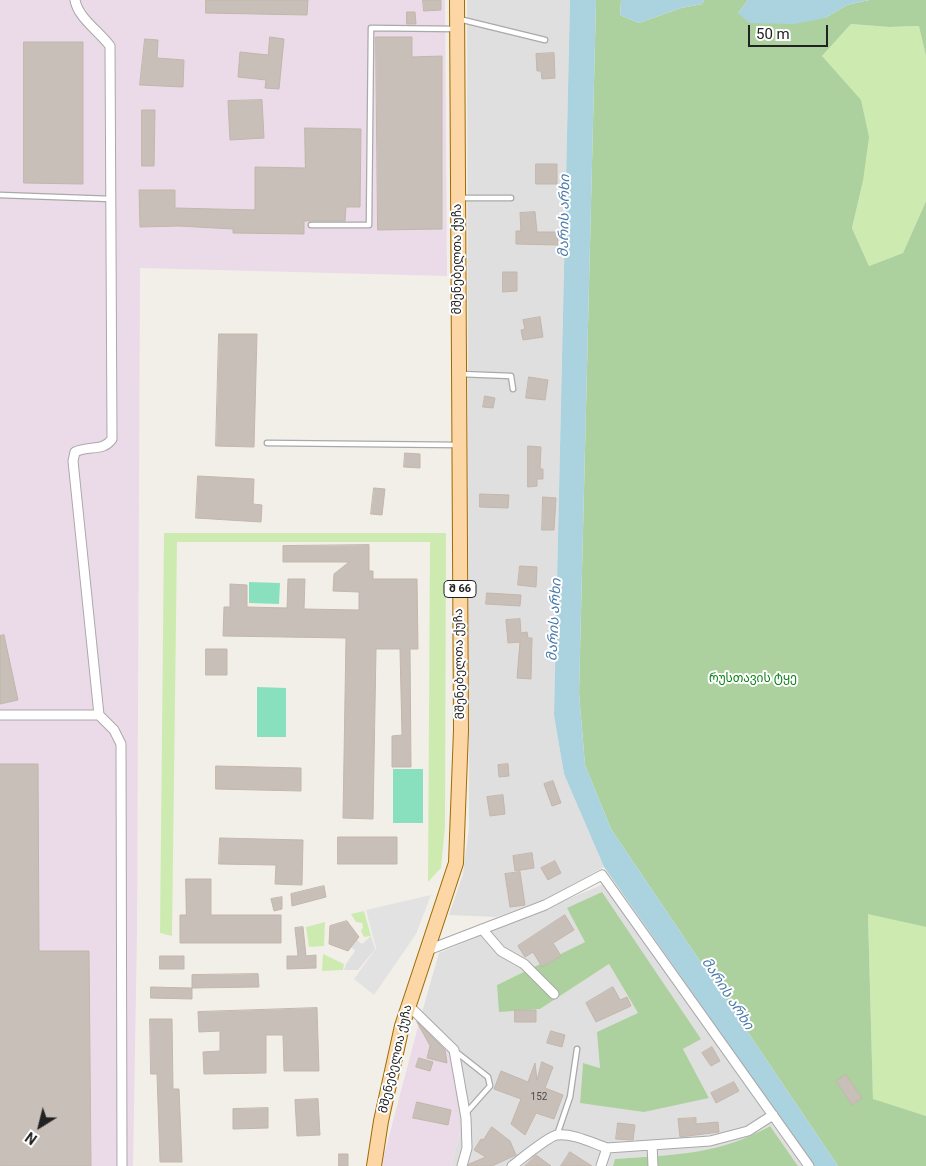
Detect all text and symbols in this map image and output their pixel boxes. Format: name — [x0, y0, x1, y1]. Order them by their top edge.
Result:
scale bar — [751, 15, 831, 47]
text: 50 m — [756, 25, 790, 43]
water label: მარის არხი — [556, 174, 574, 258]
street label: მშენებელთა ქუჩა — [451, 204, 465, 314]
water label: მარის არხი — [544, 578, 566, 662]
road number: შ 66 — [444, 580, 476, 598]
street label: მშენებელთა ქუჩა — [452, 608, 468, 720]
park label: რუსთავის ტყე — [709, 672, 797, 686]
water label: მარის არხი — [697, 955, 757, 1033]
street label: მშენებელთა ქუჩა — [377, 1003, 415, 1115]
house number: 152 — [531, 1091, 547, 1103]
north arrow — [15, 1101, 65, 1151]
text: N — [22, 1129, 40, 1148]

